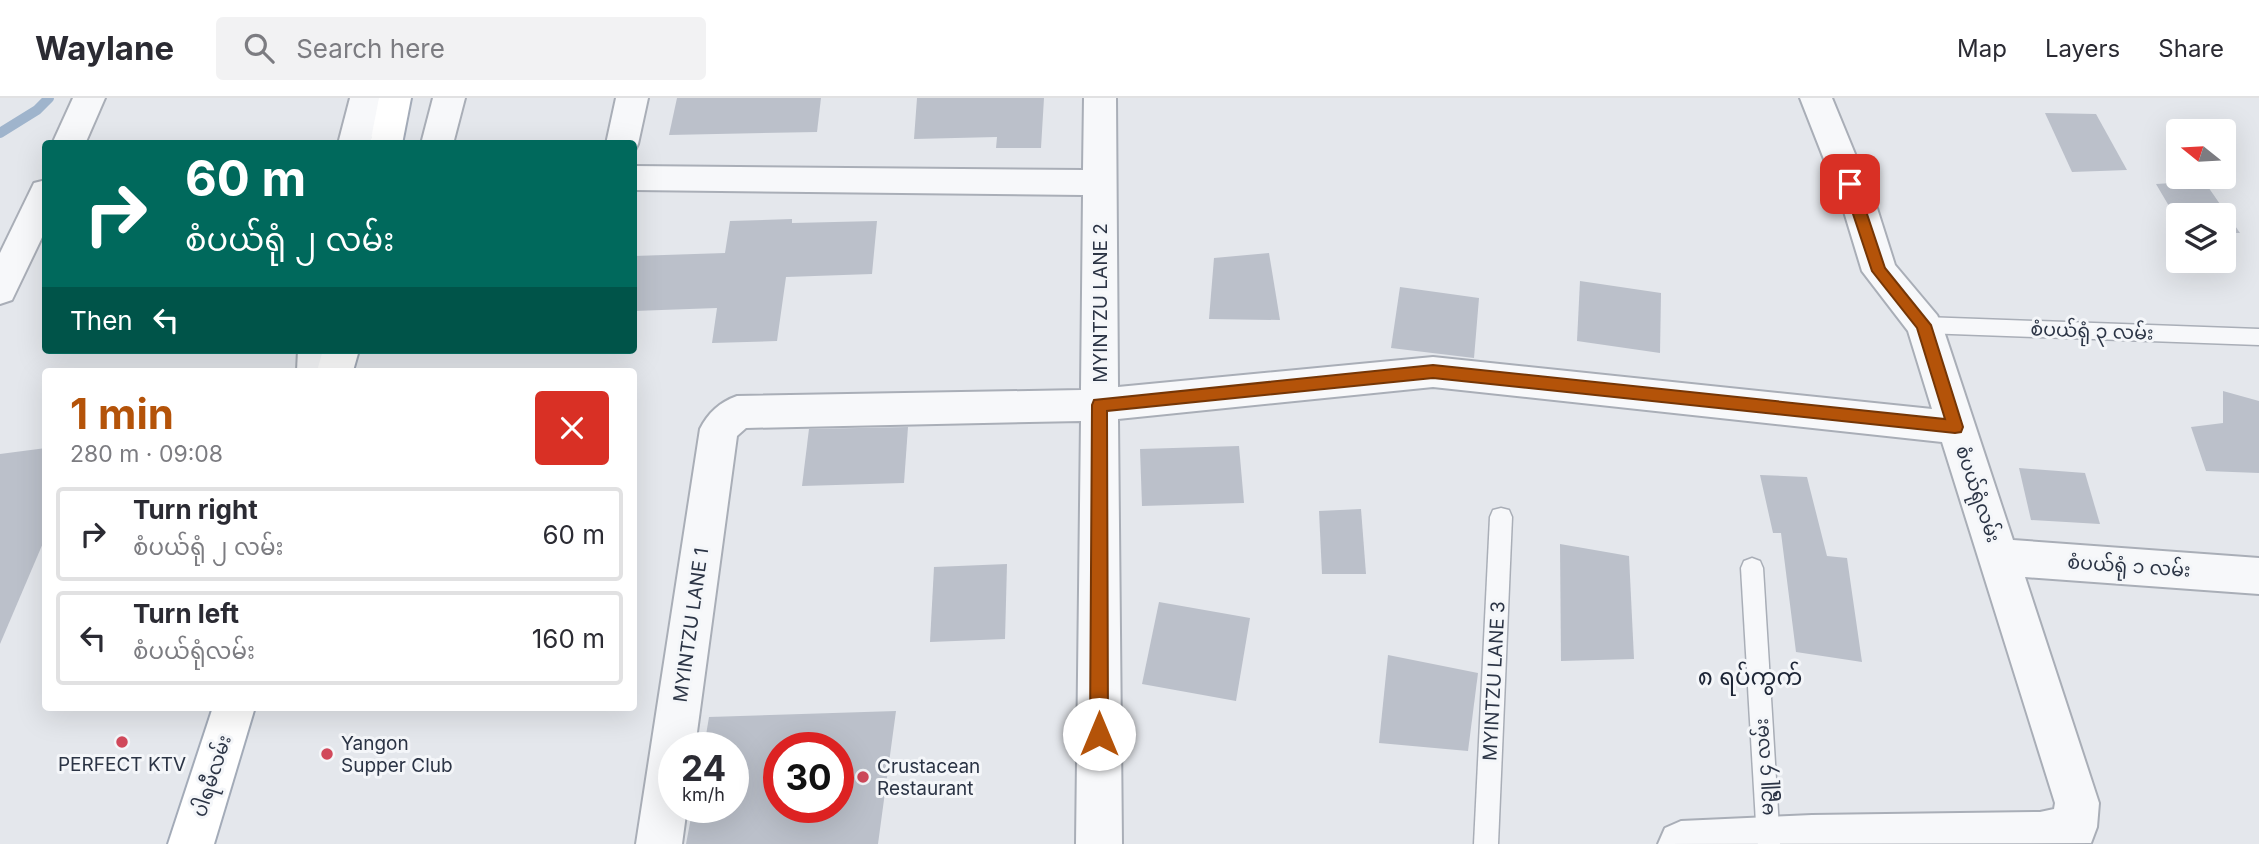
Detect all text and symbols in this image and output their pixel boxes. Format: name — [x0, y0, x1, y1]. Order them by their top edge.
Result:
search box — [216, 17, 706, 80]
text: Waylane — [35, 28, 174, 68]
icon: search — [240, 29, 278, 67]
text: Search here — [296, 33, 445, 64]
text: Map — [1957, 34, 2007, 63]
text: Layers — [2045, 34, 2120, 63]
text: Share — [2158, 34, 2224, 63]
north arrow — [2166, 119, 2236, 189]
map controls — [2166, 119, 2236, 273]
text: 60 m — [185, 149, 306, 208]
pin — [1820, 154, 1880, 214]
icon: arrive — [1831, 165, 1869, 203]
icon: right — [70, 168, 161, 259]
button: layers — [2166, 203, 2236, 273]
text: စံပယ်ရုံ ၂ လမ်း — [185, 220, 394, 259]
street label: MYINTZU LANE 2 — [1089, 223, 1112, 383]
icon: left — [147, 301, 185, 339]
text: Then — [70, 305, 133, 336]
street label: စံပယ်ရုံ ၃ လမ်း — [2030, 314, 2154, 350]
text: 1 min — [70, 388, 174, 439]
button: close — [535, 391, 609, 465]
text: 280 m · 09:08 — [70, 440, 223, 468]
street label: စံပယ်ရုံလမ်း — [1946, 442, 2008, 547]
text: Turn right — [133, 494, 258, 525]
icon: right — [74, 515, 112, 553]
text: 60 m — [542, 519, 605, 550]
text: စံပယ်ရုံ ၂ လမ်း — [133, 533, 283, 561]
street label: MYINTZU LANE 1 — [669, 546, 713, 704]
street label: စံပယ်ရုံ ၁ လမ်း — [2066, 547, 2192, 587]
text: Turn left — [133, 598, 239, 629]
street label: MYINTZU LANE 3 — [1478, 601, 1510, 761]
icon: left — [74, 619, 112, 657]
text: 160 m — [532, 623, 605, 654]
text: စံပယ်ရုံလမ်း — [133, 637, 255, 665]
district label: ၈ ရပ်ကွက် — [1698, 661, 1802, 696]
position arrow — [1062, 697, 1136, 771]
street label: မဥ္ဇူ ၄ လမ်း — [1747, 718, 1782, 816]
street label: ပါရမီလမ်း — [185, 731, 240, 821]
place label: Yangon Supper Club — [341, 732, 453, 777]
speed limit sign: 30 — [763, 732, 854, 823]
marker: PERFECT KTV — [114, 734, 130, 750]
marker: Yangon Supper Club — [319, 746, 335, 762]
text: 24 — [681, 747, 726, 789]
place label: PERFECT KTV — [58, 753, 186, 776]
place label: Crustacean Restaurant — [877, 755, 980, 800]
marker: Crustacean Restaurant — [855, 769, 871, 785]
text: km/h — [682, 784, 725, 805]

